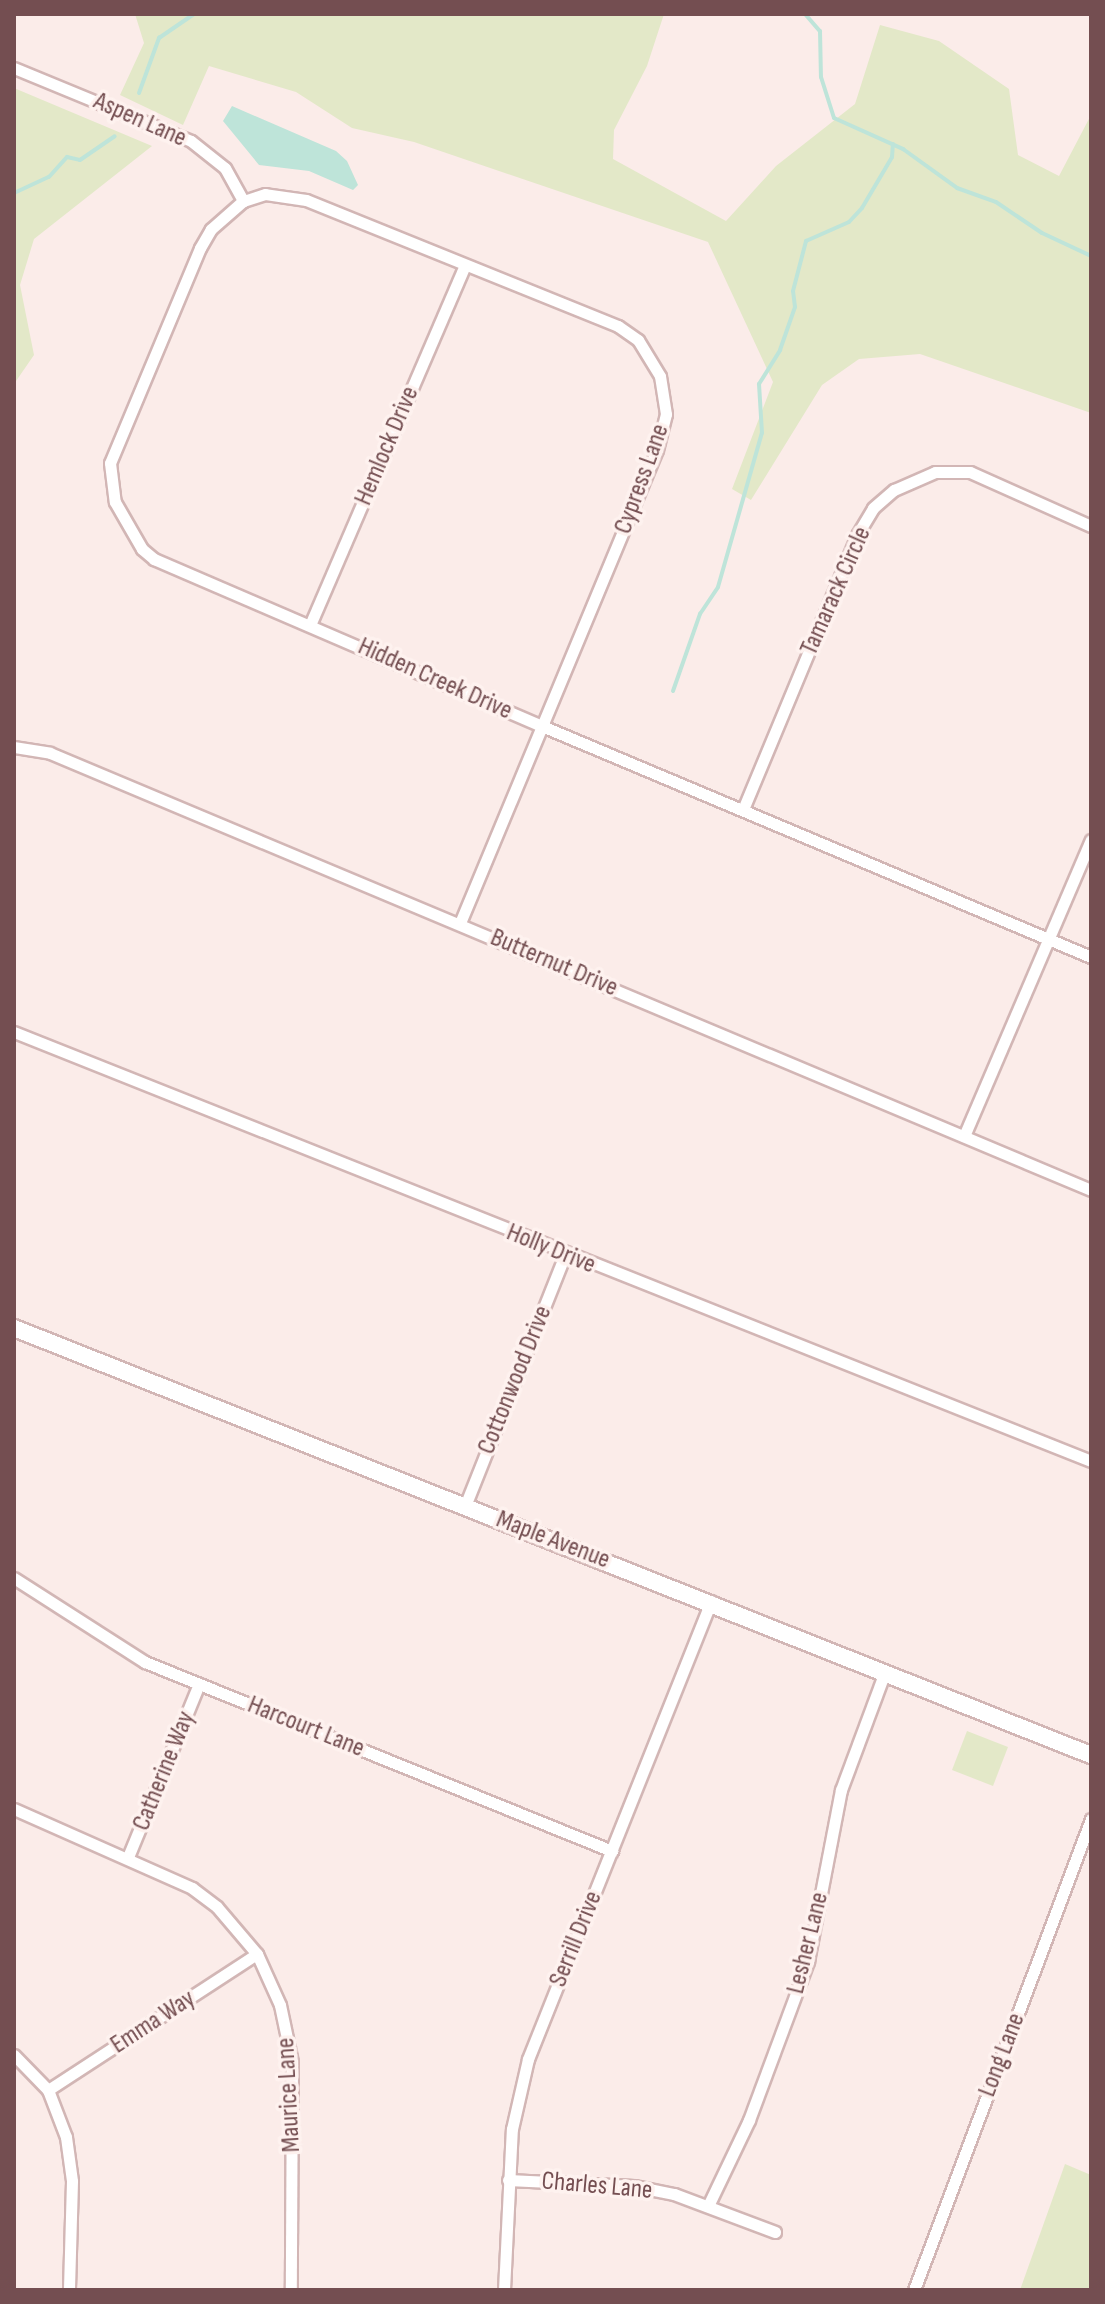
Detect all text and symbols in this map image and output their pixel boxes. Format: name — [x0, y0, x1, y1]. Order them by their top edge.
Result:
street label: Aspen Lane — [89, 86, 191, 154]
street label: Hemlock Drive — [348, 382, 426, 510]
street label: Cypress Lane — [608, 420, 676, 538]
street label: Tamarack Circle — [794, 522, 878, 660]
street label: Hidden Creek Drive — [353, 631, 517, 727]
street label: Butternut Drive — [486, 922, 622, 1004]
street label: Holly Drive — [502, 1217, 600, 1281]
street label: Cottonwood Drive — [471, 1301, 559, 1459]
street label: Maple Avenue — [492, 1504, 614, 1576]
street label: Harcourt Lane — [243, 1689, 369, 1765]
street label: Catherine Way — [126, 1707, 202, 1835]
street label: Serrill Drive — [543, 1887, 609, 1991]
street label: Lesher Lane — [780, 1889, 836, 1997]
street label: Emma Way — [105, 1983, 201, 2061]
street label: Long Lane — [972, 2009, 1032, 2101]
street label: Maurice Lane — [270, 2037, 308, 2153]
street label: Charles Lane — [540, 2166, 654, 2206]

